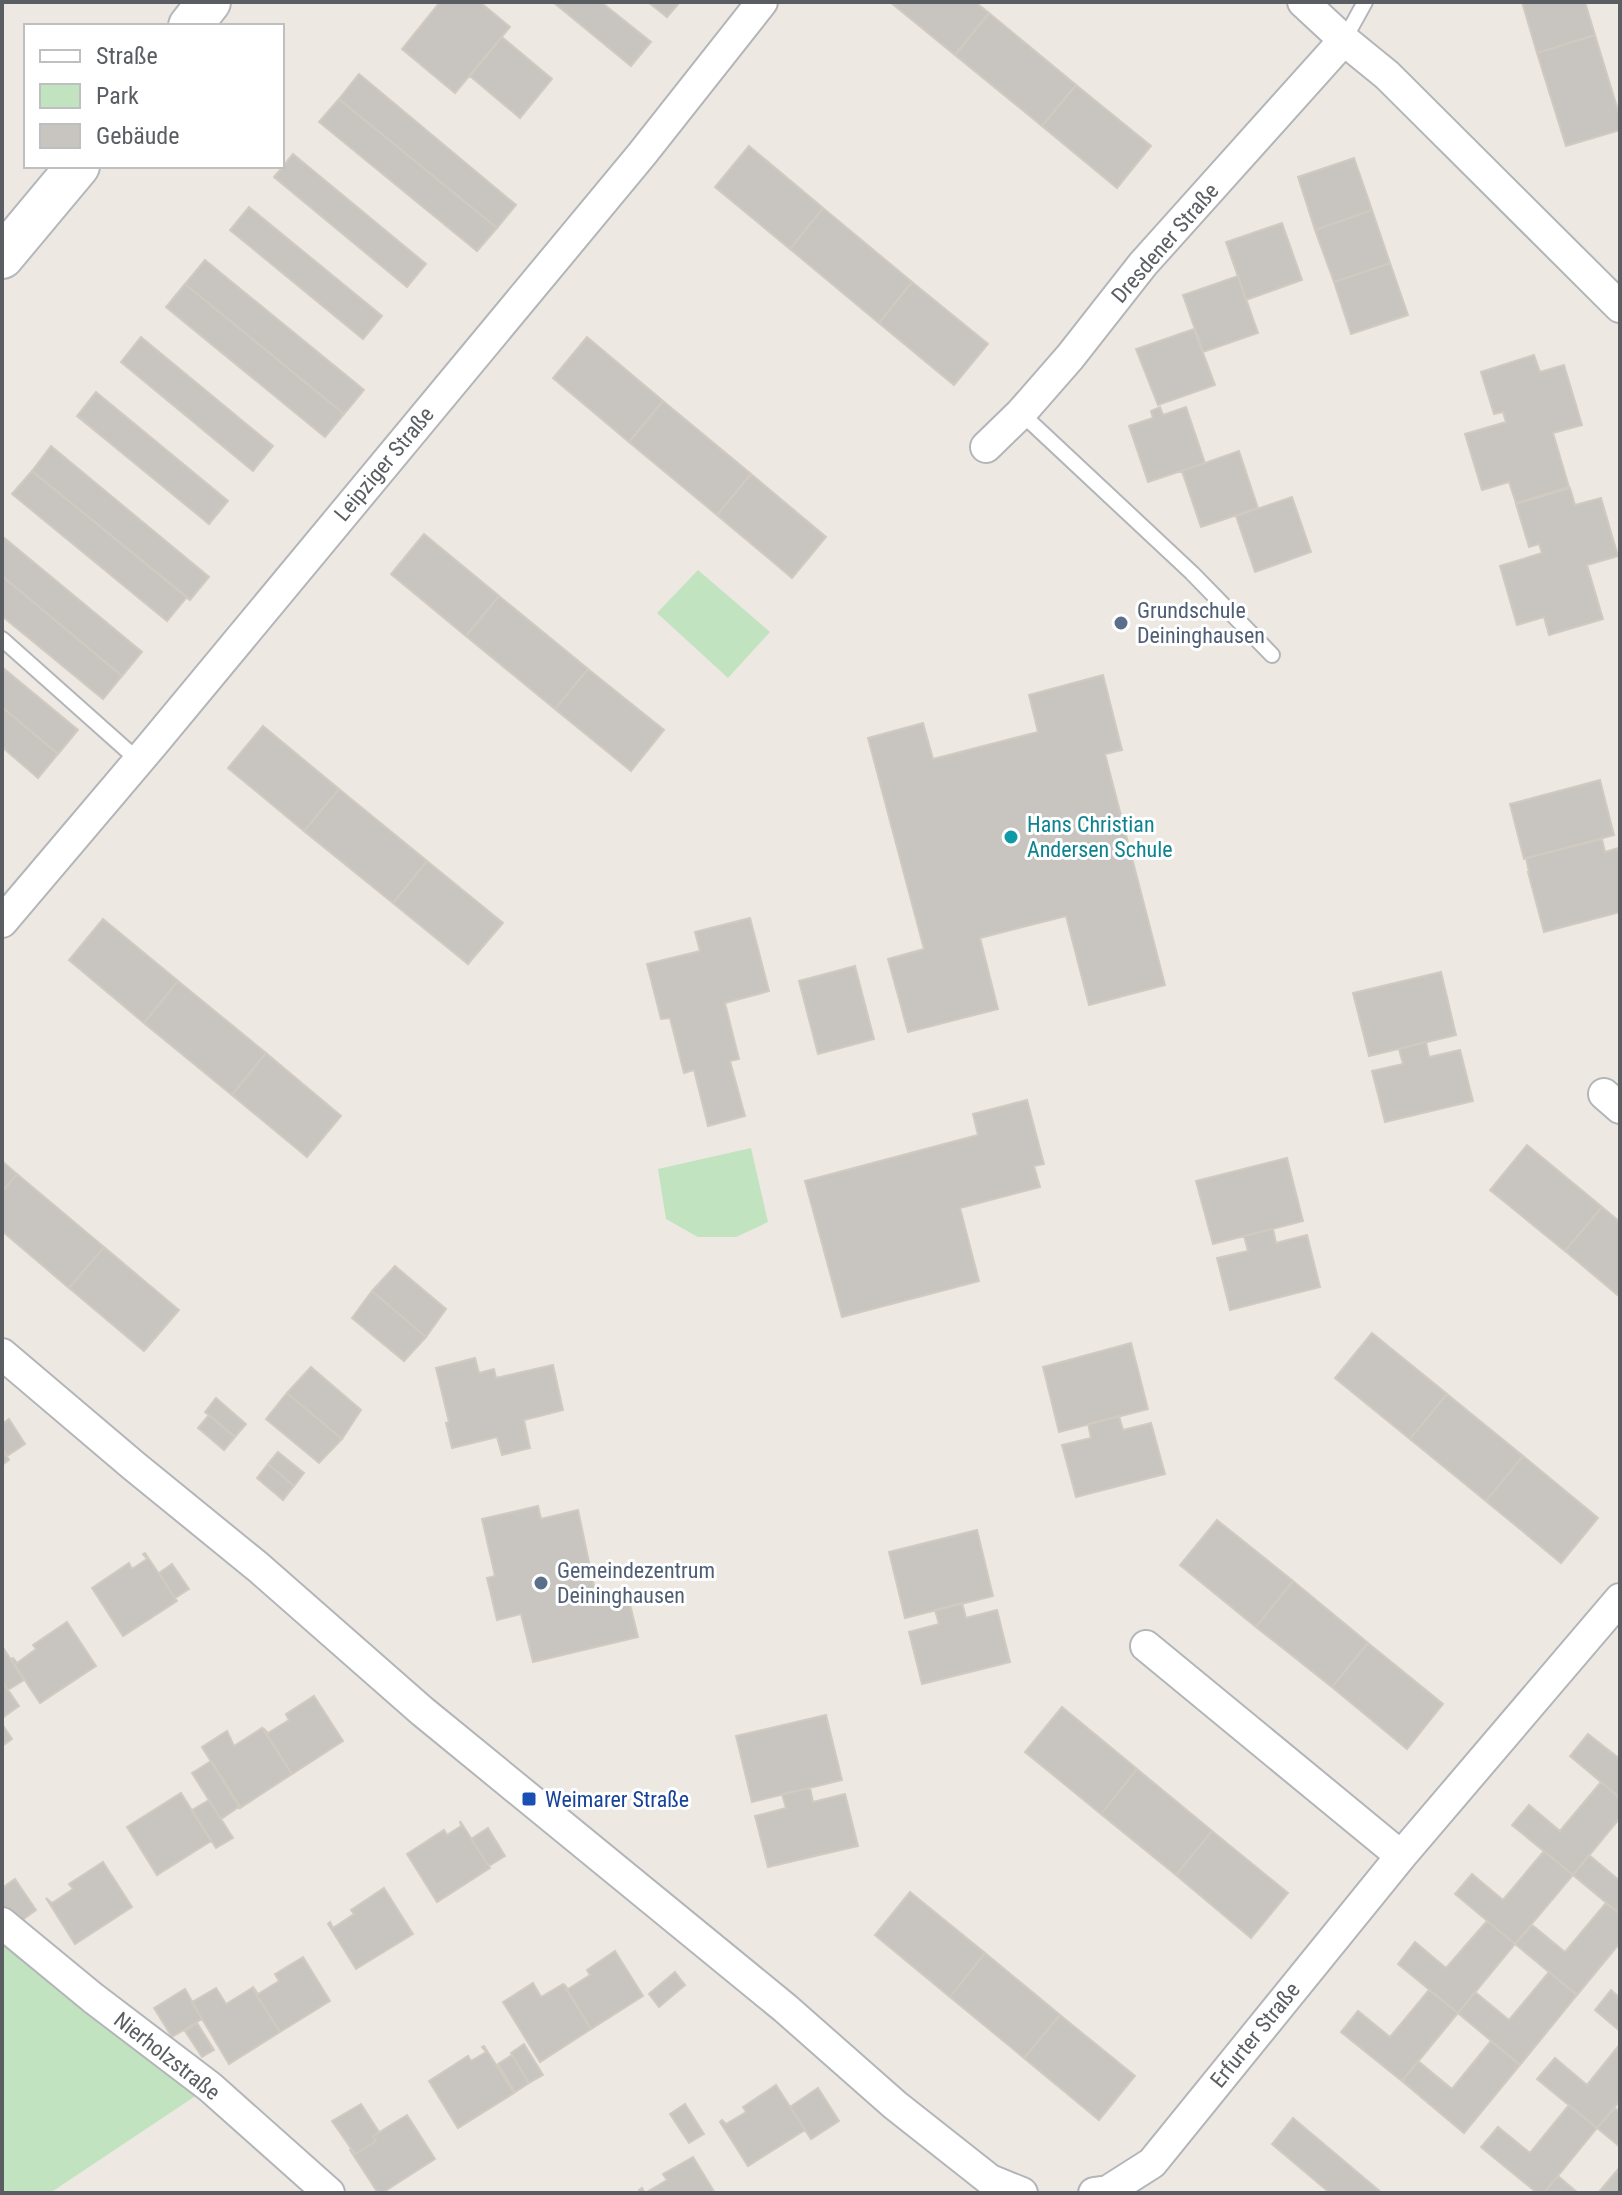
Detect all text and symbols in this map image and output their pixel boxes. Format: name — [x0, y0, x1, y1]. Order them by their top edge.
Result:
legend — [24, 24, 284, 168]
text: Straße — [96, 42, 158, 70]
text: Park — [96, 82, 139, 110]
text: Gebäude — [96, 122, 180, 150]
street label: Dresdener Straße — [1106, 178, 1224, 308]
street label: Leipziger Straße — [329, 402, 439, 526]
place label: Grundschule Deininghausen — [1137, 598, 1265, 648]
marker: Grundschule Deininghausen — [1112, 614, 1130, 632]
place label: Hans Christian Andersen Schule — [1027, 812, 1173, 862]
marker: Hans Christian Andersen Schule — [1002, 828, 1020, 846]
place label: Gemeindezentrum Deininghausen — [557, 1558, 715, 1608]
marker: Gemeindezentrum Deininghausen — [532, 1574, 550, 1592]
place label: Weimarer Straße — [545, 1787, 689, 1812]
marker: Weimarer Straße — [520, 1790, 538, 1808]
street label: Erfurter Straße — [1205, 1977, 1305, 2093]
street label: Nierholzstraße — [109, 2007, 225, 2105]

